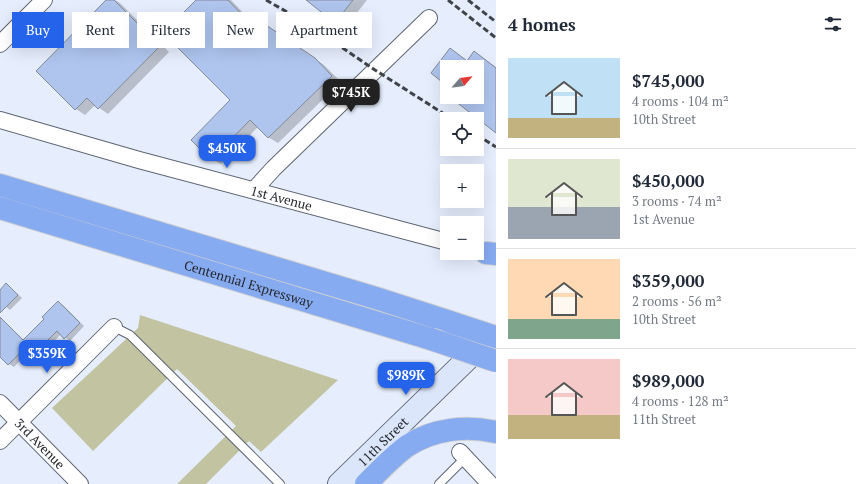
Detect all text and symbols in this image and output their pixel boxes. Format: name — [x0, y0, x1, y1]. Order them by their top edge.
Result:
chip: Buy — [12, 12, 64, 48]
chip: Rent — [72, 12, 129, 48]
chip: Filters — [137, 12, 205, 48]
chip: New — [213, 12, 268, 48]
chip: Apartment — [276, 12, 372, 48]
text: 4 homes — [508, 13, 576, 36]
icon: filters — [822, 13, 844, 35]
north arrow — [440, 60, 484, 104]
map controls — [440, 60, 484, 260]
text: $745,000 — [632, 69, 704, 92]
icon: home — [540, 74, 588, 122]
pin: $745K — [323, 79, 379, 113]
text: $745K — [332, 83, 370, 101]
text: 4 rooms · 104 m² — [632, 92, 729, 110]
text: 10th Street — [632, 110, 696, 128]
button: locate — [440, 112, 484, 156]
pin: $450K — [199, 135, 255, 169]
text: $450K — [208, 139, 246, 157]
button: + — [440, 164, 484, 208]
text: $450,000 — [632, 169, 704, 192]
icon: home — [540, 175, 588, 223]
street label: 1st Avenue — [249, 181, 314, 215]
text: 3 rooms · 74 m² — [632, 192, 722, 210]
text: 1st Avenue — [632, 210, 695, 228]
button: − — [440, 216, 484, 260]
street label: Centennial Expressway — [182, 256, 316, 312]
text: $359,000 — [632, 269, 704, 292]
icon: home — [540, 275, 588, 323]
text: 2 rooms · 56 m² — [632, 292, 722, 310]
text: 10th Street — [632, 310, 696, 328]
pin: $359K — [19, 340, 75, 374]
text: $359K — [28, 344, 66, 362]
pin: $989K — [378, 362, 434, 396]
text: $989K — [387, 366, 425, 384]
text: $989,000 — [632, 369, 704, 392]
icon: home — [540, 375, 588, 423]
text: 4 rooms · 128 m² — [632, 392, 729, 410]
text: 11th Street — [632, 410, 696, 428]
street label: 11th Street — [353, 412, 412, 470]
street label: 3rd Avenue — [11, 414, 69, 473]

